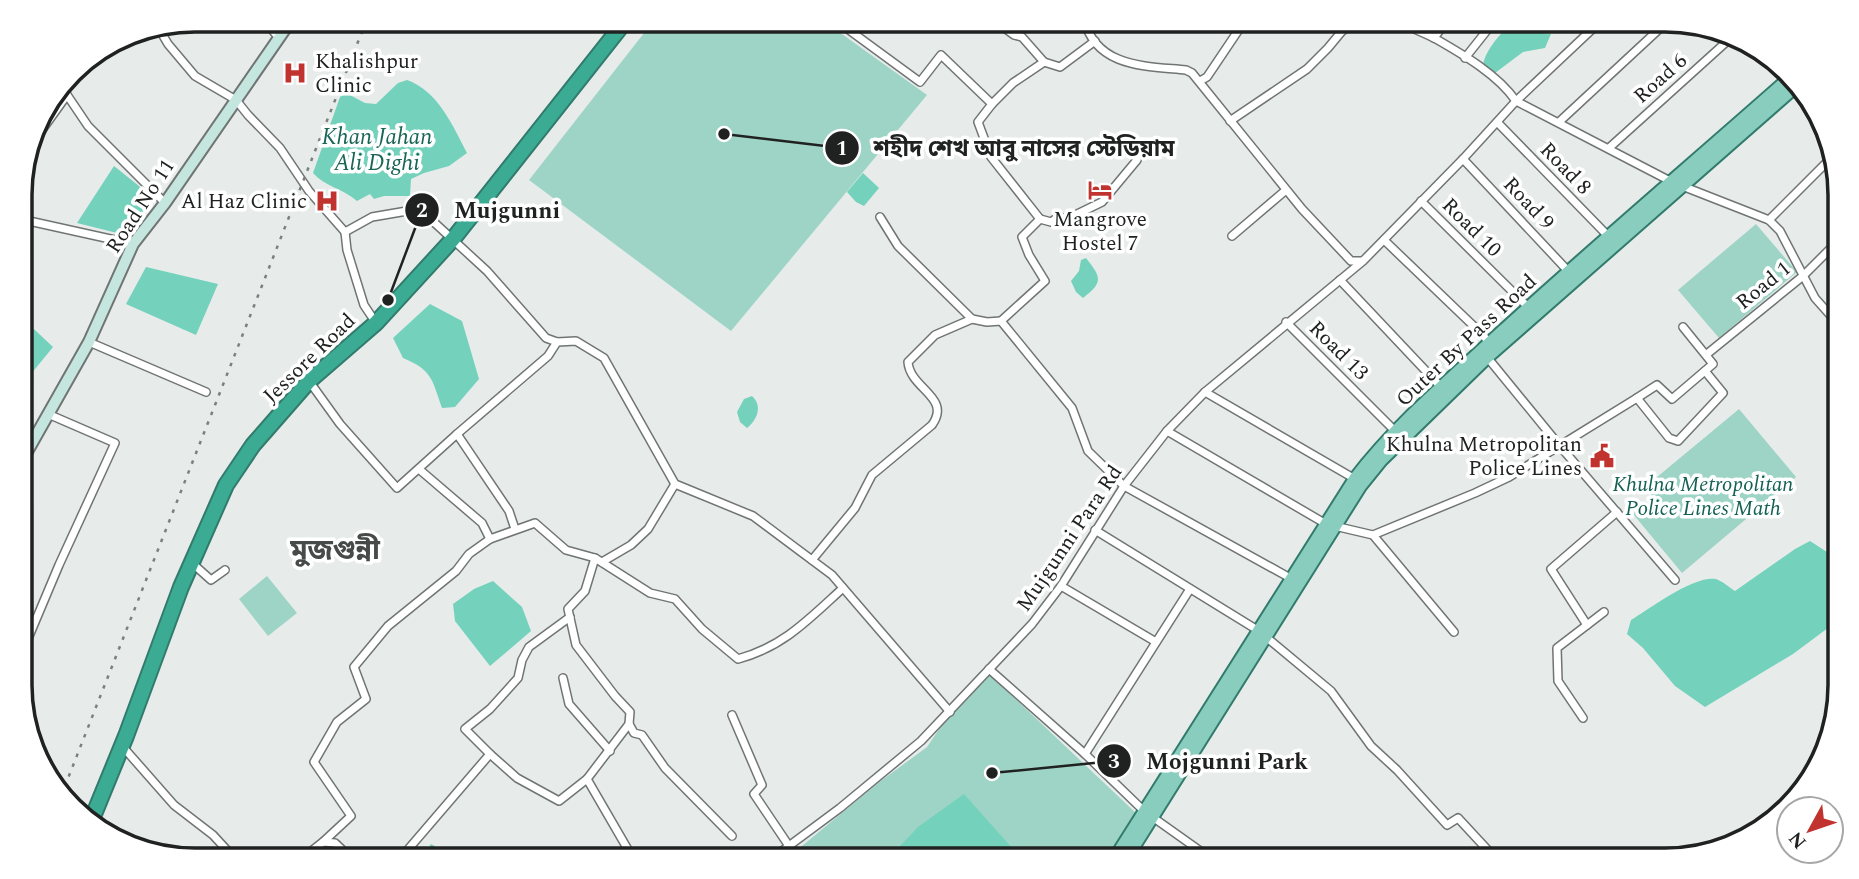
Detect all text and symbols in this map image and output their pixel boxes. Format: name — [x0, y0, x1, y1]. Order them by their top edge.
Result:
place label: Khalishpur Clinic — [315, 46, 418, 102]
street label: Road 6 — [1627, 46, 1695, 112]
hospital icon: Khalishpur Clinic — [281, 59, 309, 87]
water label: Khan Jahan Ali Dighi — [322, 120, 432, 181]
callout: শহীদ শেখ আবু নাসের স্টেডিয়াম — [825, 126, 1189, 170]
text: শহীদ শেখ আবু নাসের স্টেডিয়াম — [873, 132, 1175, 167]
text: 1 — [836, 133, 848, 165]
street label: Road 8 — [1532, 135, 1599, 203]
street label: Road No 11 — [98, 153, 183, 260]
street label: Road 9 — [1495, 170, 1561, 238]
hotel icon: Mangrove Hostel 7 — [1086, 176, 1114, 204]
place label: Al Haz Clinic — [181, 186, 307, 218]
hospital icon: Al Haz Clinic — [313, 187, 341, 215]
callout: Mujgunni — [405, 188, 574, 232]
street label: Road 10 — [1434, 190, 1509, 265]
text: Mujgunni — [454, 194, 560, 229]
text: 2 — [416, 195, 428, 227]
place label: Mangrove Hostel 7 — [1053, 204, 1147, 260]
street label: Road 1 — [1729, 253, 1798, 318]
street label: Outer By Pass Road — [1389, 267, 1544, 415]
street label: Jessore Road — [256, 306, 363, 411]
street label: Road 13 — [1301, 313, 1376, 388]
place label: Khulna Metropolitan Police Lines — [1386, 429, 1582, 485]
public building icon: Khulna Metropolitan Police Lines — [1588, 442, 1616, 470]
street label: Mujgunni Para Rd — [1009, 459, 1131, 618]
park label: Khulna Metropolitan Police Lines Math — [1613, 469, 1794, 525]
district label: মুজগুন্নী — [289, 529, 381, 572]
callout: Mojgunni Park — [1097, 739, 1322, 783]
text: Mojgunni Park — [1146, 745, 1308, 780]
text: 3 — [1108, 746, 1120, 778]
north arrow — [1775, 795, 1845, 865]
text: N — [1782, 825, 1814, 855]

